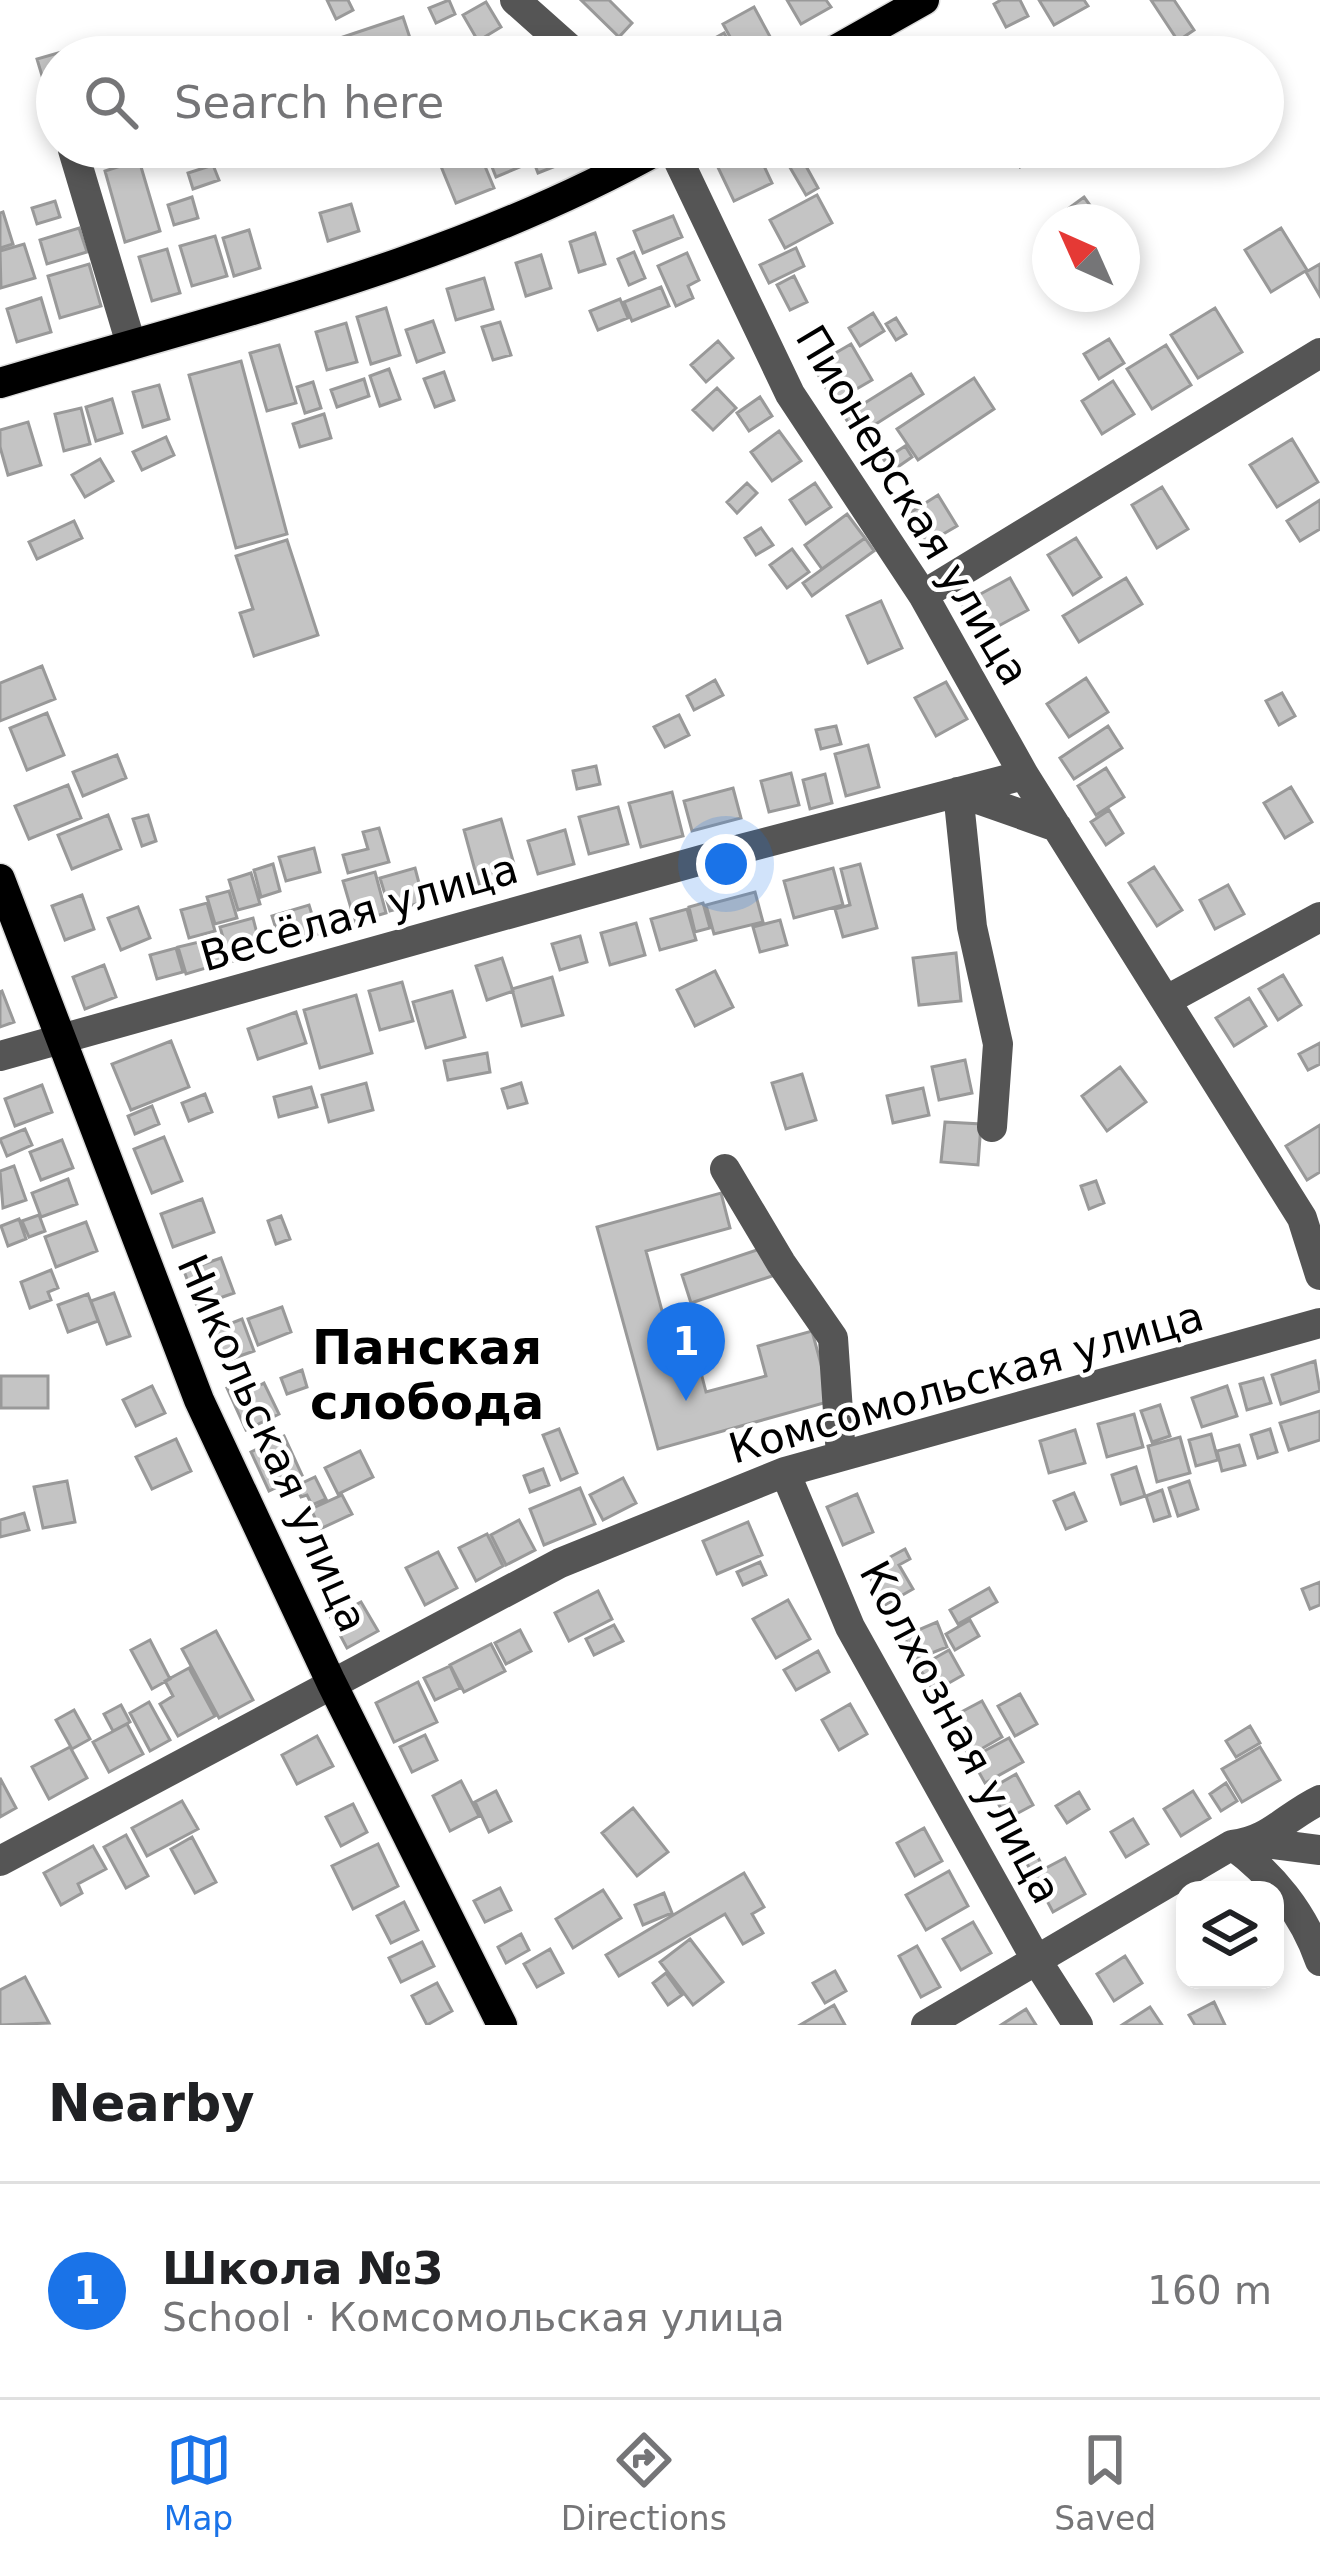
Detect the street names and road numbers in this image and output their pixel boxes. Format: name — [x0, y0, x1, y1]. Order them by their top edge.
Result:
street label: Пионерская улица — [786, 317, 1039, 694]
street label: Весёлая улица — [195, 844, 524, 981]
street label: Никольская улица — [167, 1247, 378, 1639]
street label: Комсомольская улица — [723, 1291, 1209, 1474]
street label: Колхозная улица — [850, 1553, 1071, 1912]

